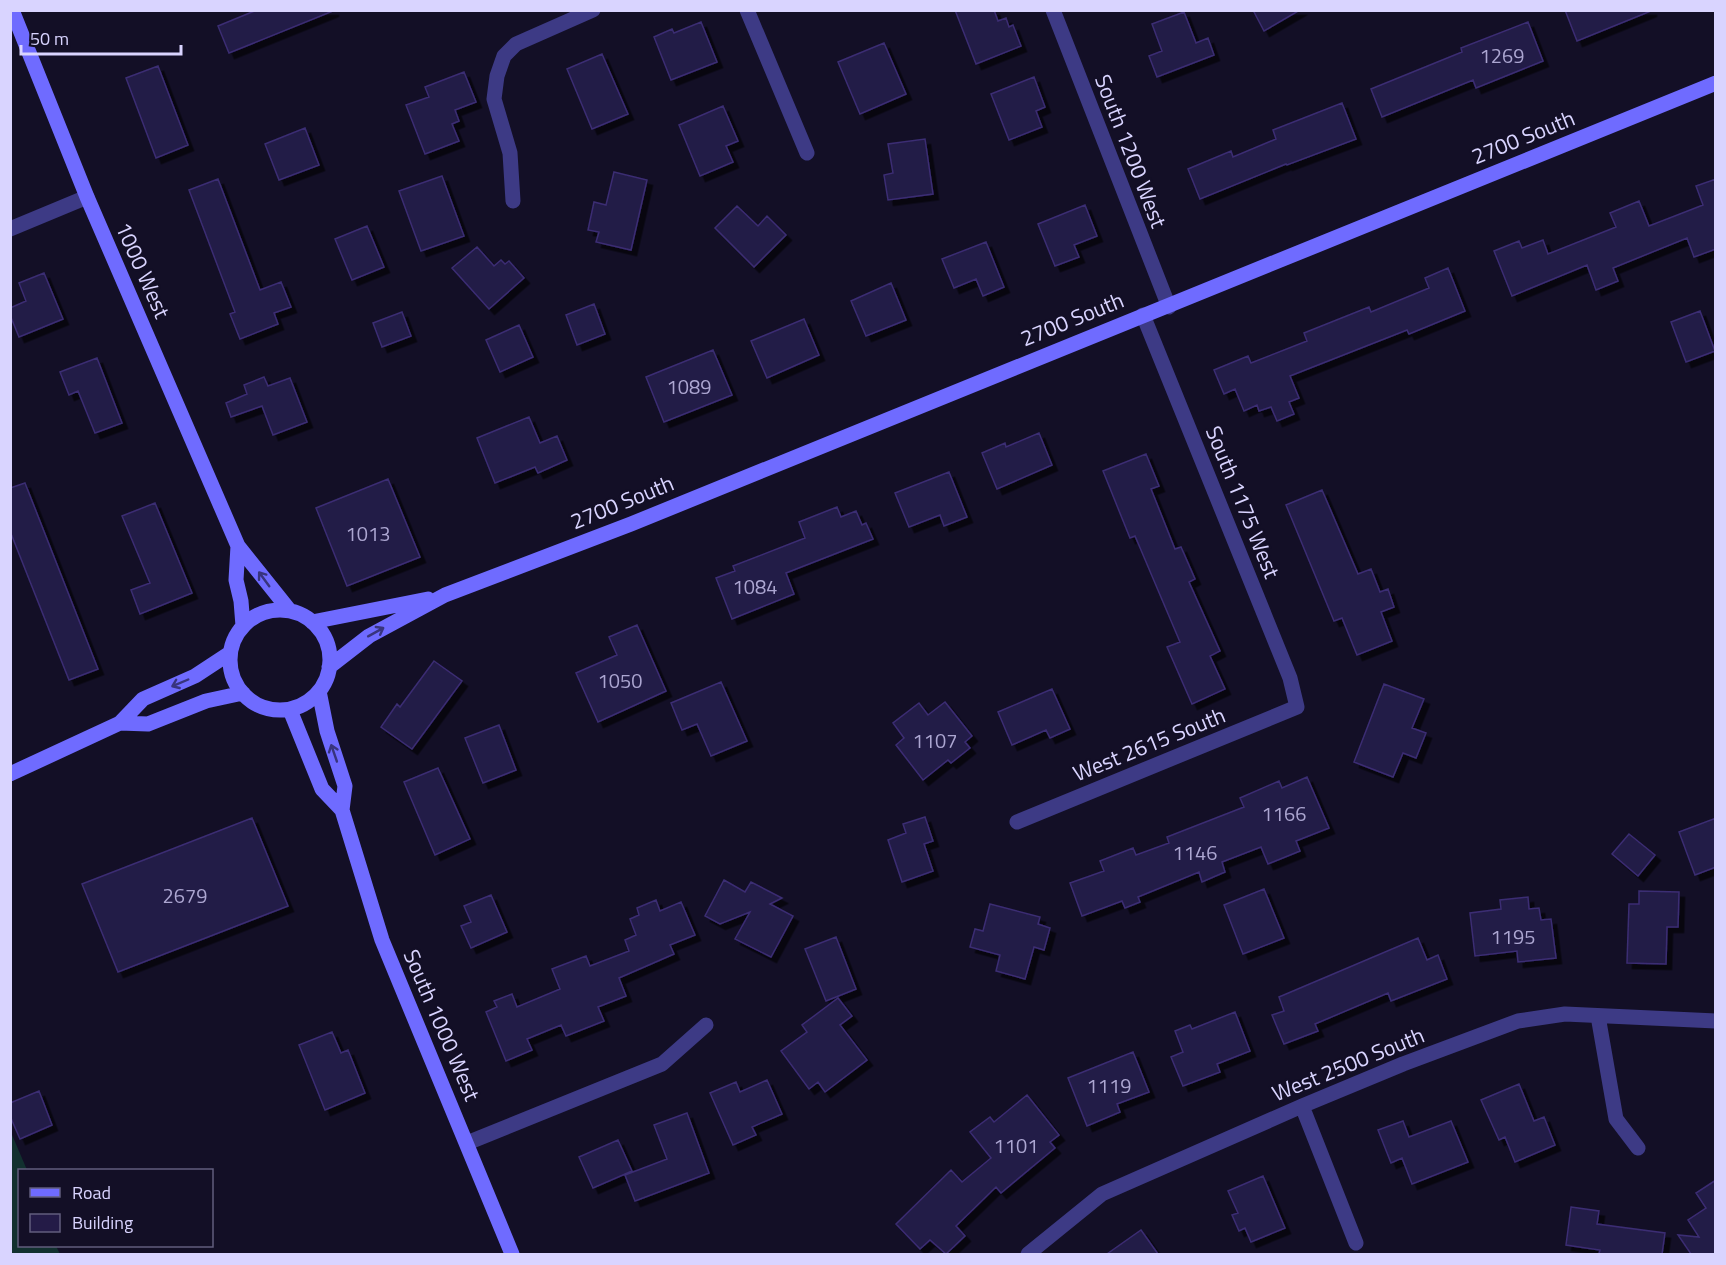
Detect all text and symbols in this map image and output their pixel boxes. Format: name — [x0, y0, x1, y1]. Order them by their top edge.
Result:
scale bar — [21, 18, 182, 56]
text: 50 m — [30, 25, 69, 52]
house number: 1269 — [1480, 40, 1524, 71]
street label: South 1200 West — [1086, 69, 1176, 233]
street label: 2700 South — [1466, 101, 1580, 173]
street label: 1000 West — [107, 216, 179, 324]
street label: 2700 South — [1015, 283, 1129, 355]
house number: 1089 — [667, 371, 711, 402]
street label: South 1175 West — [1197, 421, 1289, 584]
street label: 2700 South — [565, 466, 679, 538]
house number: 1013 — [346, 518, 390, 549]
one-way arrow — [258, 571, 270, 587]
house number: 1084 — [733, 571, 777, 602]
one-way arrow — [367, 626, 385, 637]
house number: 1050 — [598, 665, 642, 696]
one-way arrow — [172, 678, 190, 689]
street label: West 2615 South — [1068, 698, 1230, 790]
house number: 1107 — [913, 725, 957, 756]
one-way arrow — [328, 745, 339, 763]
house number: 1166 — [1262, 798, 1306, 829]
house number: 1146 — [1173, 837, 1217, 868]
house number: 2679 — [163, 880, 207, 911]
house number: 1195 — [1491, 921, 1535, 952]
street label: South 1000 West — [395, 944, 489, 1106]
street label: West 2500 South — [1267, 1018, 1429, 1110]
house number: 1119 — [1087, 1070, 1131, 1101]
house number: 1101 — [994, 1130, 1038, 1161]
legend — [18, 1169, 213, 1247]
text: Road — [72, 1179, 111, 1206]
text: Building — [72, 1209, 133, 1236]

